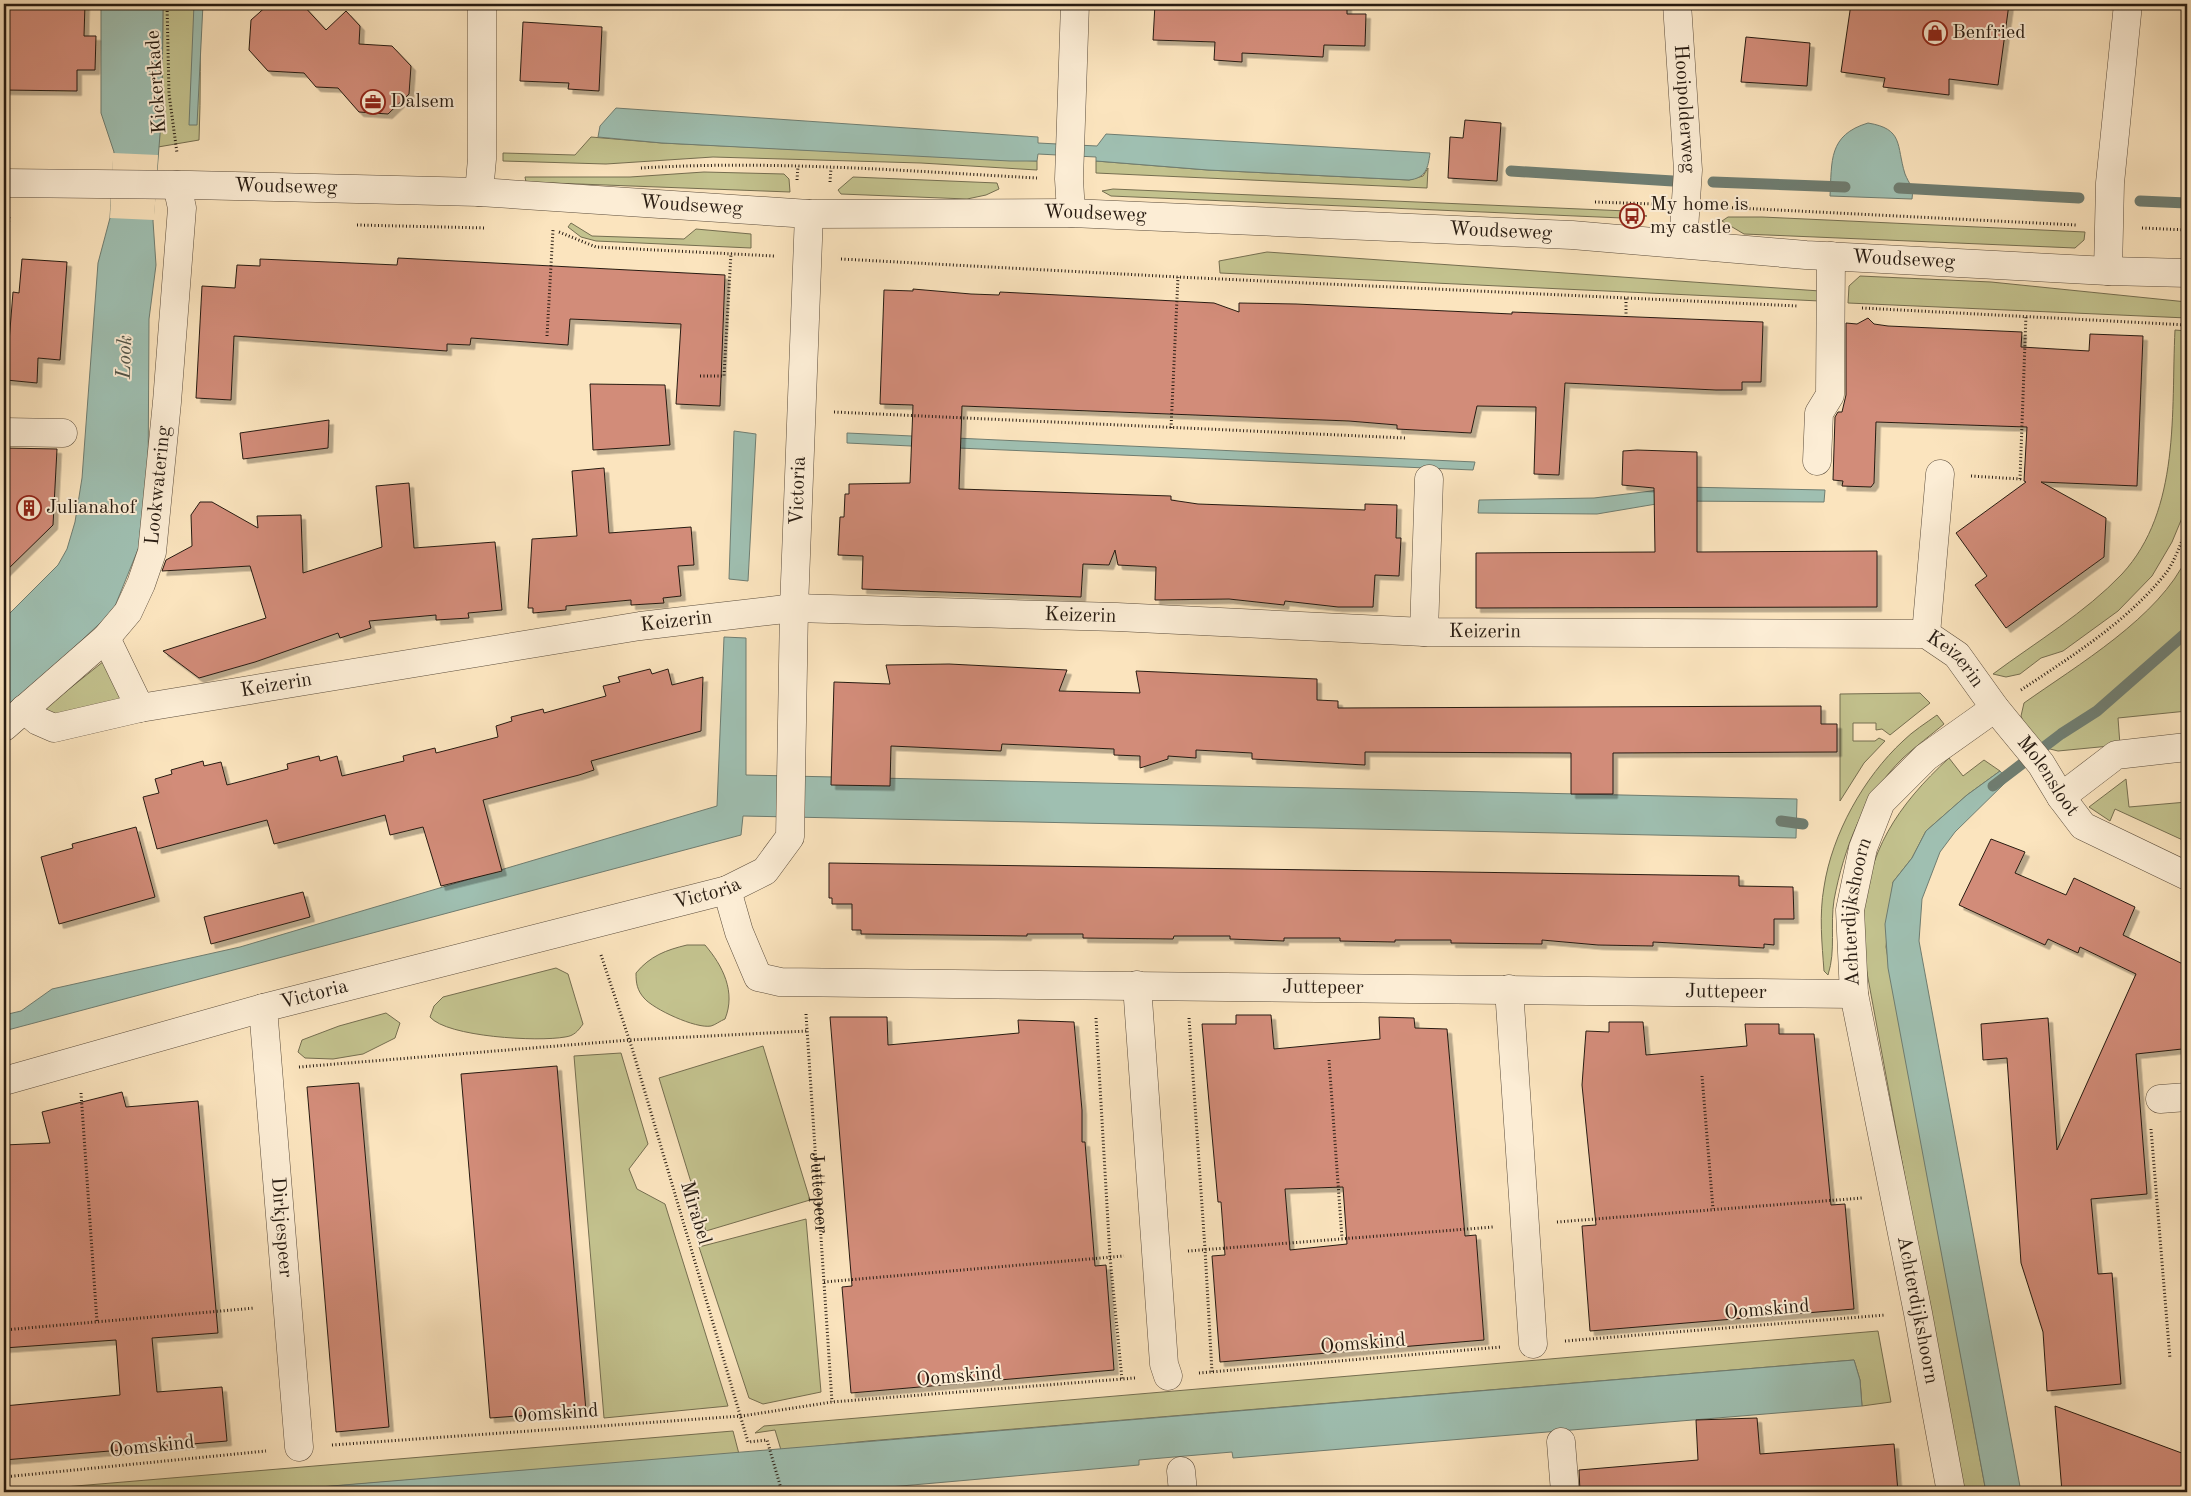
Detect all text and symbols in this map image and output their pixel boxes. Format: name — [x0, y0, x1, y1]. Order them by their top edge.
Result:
shop icon: Benfried — [1922, 20, 1948, 46]
place label: Benfried — [1952, 23, 2026, 43]
street label: Kickertkade — [143, 29, 171, 135]
street label: Hooipolderweg — [1670, 44, 1698, 174]
office icon: Dalsem — [360, 89, 386, 115]
place label: Dalsem — [390, 92, 455, 112]
street label: Woudseweg — [234, 176, 338, 199]
street label: Woudseweg — [639, 193, 744, 220]
place label: My home is my castle — [1650, 195, 1749, 238]
street label: Woudseweg — [1044, 203, 1147, 226]
bus stop icon: My home is my castle — [1619, 203, 1645, 229]
street label: Woudseweg — [1449, 220, 1553, 244]
street label: Woudseweg — [1852, 247, 1956, 273]
water label: Look — [114, 335, 136, 380]
street label: Lookwatering — [143, 425, 175, 546]
street label: Victoria — [787, 456, 810, 526]
building icon: Julianahof — [16, 495, 42, 521]
place label: Julianahof — [46, 498, 138, 518]
street label: Keizerin — [1044, 605, 1117, 627]
street label: Keizerin — [639, 608, 713, 636]
street label: Keizerin — [1449, 622, 1521, 642]
street label: Keizerin — [1923, 627, 1987, 692]
street label: Keizerin — [239, 670, 314, 701]
street label: Molensloot — [2013, 732, 2082, 820]
street label: Achterdijkshoorn — [1840, 835, 1876, 987]
street label: Victoria — [672, 874, 745, 913]
street label: Victoria — [278, 977, 350, 1013]
street label: Juttepeer — [1282, 978, 1364, 999]
street label: Juttepeer — [1685, 982, 1767, 1003]
street label: Juttepeer — [805, 1151, 831, 1234]
street label: Dirkjespeer — [267, 1176, 295, 1278]
street label: Mirabel — [676, 1179, 714, 1247]
street label: Achterdijkshoorn — [1893, 1234, 1941, 1386]
street label: Oomskind — [1724, 1296, 1810, 1324]
street label: Oomskind — [1320, 1330, 1406, 1358]
street label: Oomskind — [916, 1363, 1002, 1391]
street label: Oomskind — [513, 1401, 599, 1427]
street label: Oomskind — [108, 1433, 196, 1461]

